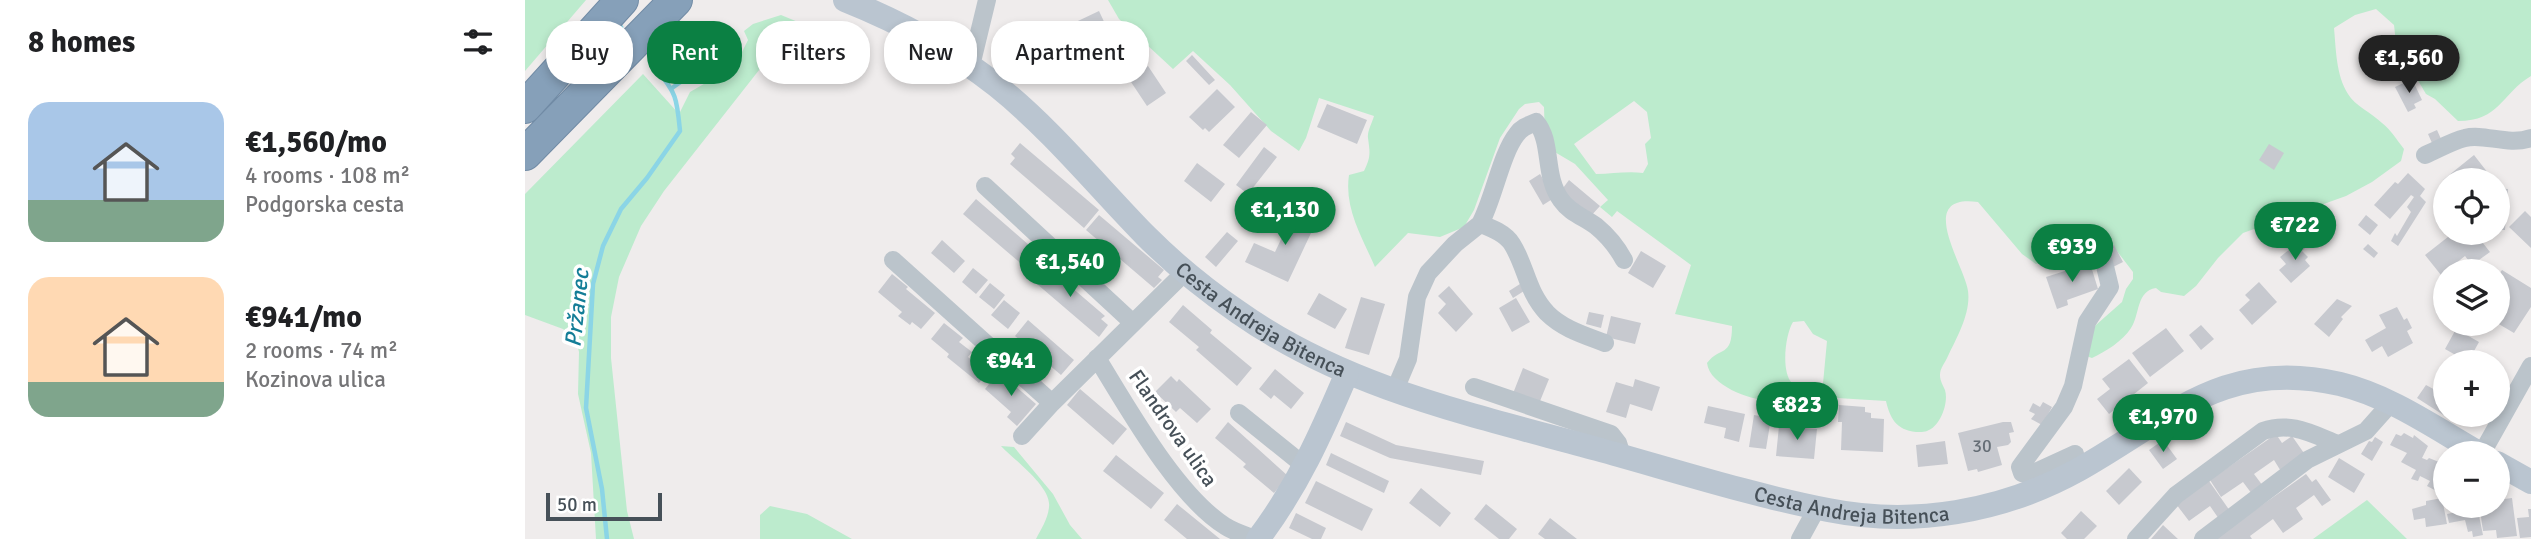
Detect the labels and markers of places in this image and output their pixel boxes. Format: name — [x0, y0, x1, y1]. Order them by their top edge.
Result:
pin: €1,560 — [2352, 36, 2466, 95]
pin: €1,130 — [1228, 188, 1342, 247]
pin: €722 — [2254, 202, 2336, 262]
pin: €939 — [2031, 224, 2113, 284]
pin: €1,540 — [1013, 240, 1127, 299]
pin: €941 — [970, 338, 1052, 398]
pin: €823 — [1756, 382, 1838, 442]
pin: €1,970 — [2106, 394, 2220, 454]

